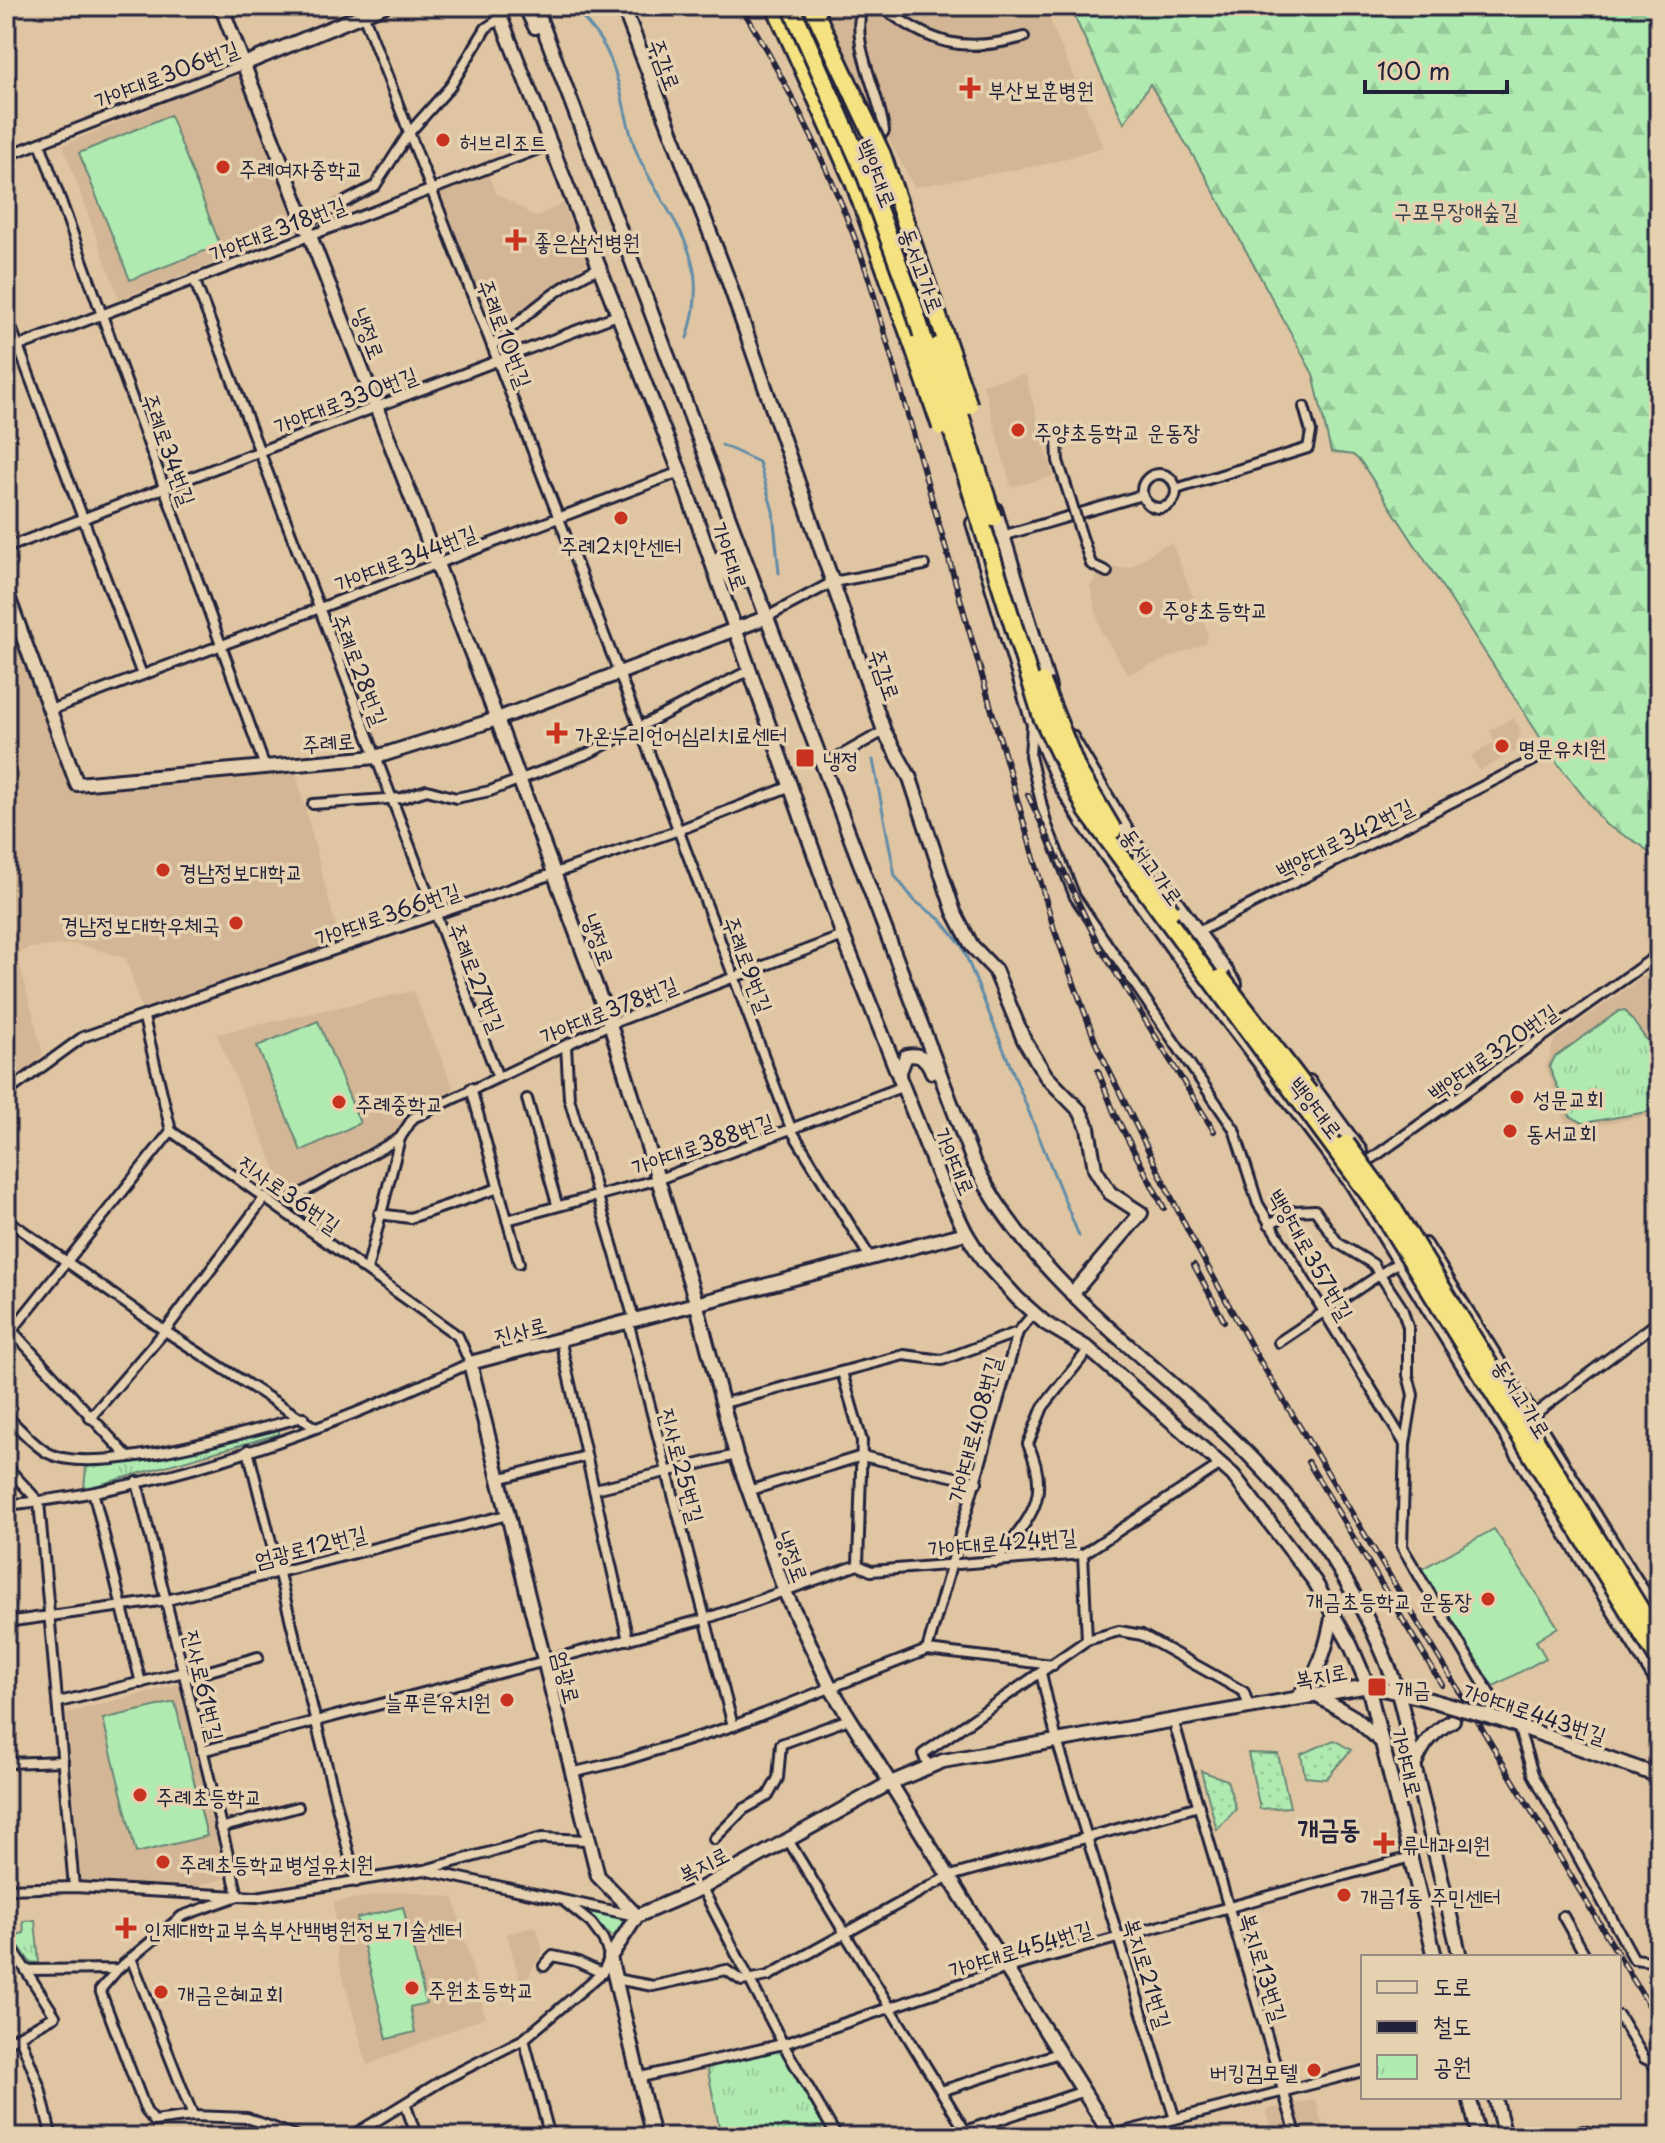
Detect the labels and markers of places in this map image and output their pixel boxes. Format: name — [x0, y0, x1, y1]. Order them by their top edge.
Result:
place label: 부산보훈병원 — [988, 72, 1094, 105]
marker: 부산보훈병원 — [959, 77, 981, 99]
place label: 허브리조트 — [459, 124, 548, 157]
marker: 허브리조트 — [434, 131, 452, 149]
place label: 주례여자중학교 — [239, 151, 363, 184]
marker: 주례여자중학교 — [214, 158, 232, 176]
place label: 좋은삼선병원 — [534, 224, 640, 257]
marker: 좋은삼선병원 — [505, 229, 527, 251]
place label: 주양초등학교 운동장 — [1034, 414, 1201, 447]
marker: 주양초등학교 운동장 — [1009, 421, 1027, 439]
marker: 주례2치안센터 — [612, 509, 630, 527]
place label: 주례2치안센터 — [560, 528, 682, 561]
place label: 주양초등학교 — [1162, 592, 1268, 625]
marker: 주양초등학교 — [1137, 599, 1155, 617]
place label: 가온누리언어심리치료센터 — [575, 717, 787, 750]
marker: 가온누리언어심리치료센터 — [546, 722, 568, 744]
place label: 명문유치원 — [1518, 730, 1607, 763]
marker: 명문유치원 — [1493, 737, 1511, 755]
place label: 냉정 — [823, 742, 858, 775]
marker: 냉정 — [794, 747, 816, 769]
place label: 경남정보대학교 — [179, 854, 303, 887]
marker: 경남정보대학교 — [154, 861, 172, 879]
place label: 경남정보대학우체국 — [61, 907, 220, 940]
marker: 경남정보대학우체국 — [227, 914, 245, 932]
place label: 성문교회 — [1533, 1081, 1604, 1114]
place label: 주례중학교 — [355, 1086, 444, 1119]
marker: 성문교회 — [1508, 1088, 1526, 1106]
marker: 주례중학교 — [330, 1093, 348, 1111]
place label: 동서교회 — [1526, 1115, 1597, 1148]
marker: 동서교회 — [1501, 1122, 1519, 1140]
place label: 개금초등학교 운동장 — [1306, 1583, 1472, 1616]
marker: 개금초등학교 운동장 — [1479, 1590, 1497, 1608]
place label: 개금 — [1395, 1671, 1430, 1704]
marker: 개금 — [1366, 1676, 1388, 1698]
place label: 늘푸른유치원 — [385, 1684, 491, 1717]
marker: 늘푸른유치원 — [498, 1691, 516, 1709]
place label: 주례초등학교 — [156, 1779, 262, 1812]
marker: 주례초등학교 — [131, 1786, 149, 1804]
place label: 류내과의원 — [1402, 1827, 1491, 1860]
marker: 류내과의원 — [1373, 1832, 1395, 1854]
place label: 주례초등학교병설유치원 — [179, 1846, 374, 1879]
marker: 주례초등학교병설유치원 — [154, 1853, 172, 1871]
place label: 개금1동 주민센터 — [1360, 1879, 1501, 1912]
marker: 개금1동 주민센터 — [1335, 1886, 1353, 1904]
place label: 인제대학교부속부산백병원정보기술센터 — [144, 1912, 463, 1945]
marker: 인제대학교부속부산백병원정보기술센터 — [115, 1917, 137, 1939]
place label: 주원초등학교 — [428, 1972, 534, 2005]
place label: 개금은혜교회 — [177, 1976, 283, 2009]
marker: 주원초등학교 — [403, 1979, 421, 1997]
marker: 개금은혜교회 — [152, 1983, 170, 2001]
place label: 버킹검모텔 — [1209, 2054, 1298, 2087]
marker: 버킹검모텔 — [1305, 2061, 1323, 2079]

